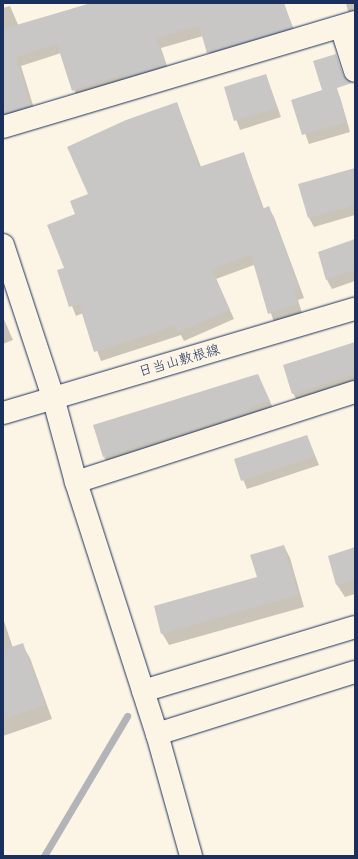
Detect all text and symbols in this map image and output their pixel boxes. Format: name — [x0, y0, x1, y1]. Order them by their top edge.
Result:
street label: 日当山敷根線 — [136, 340, 222, 380]

